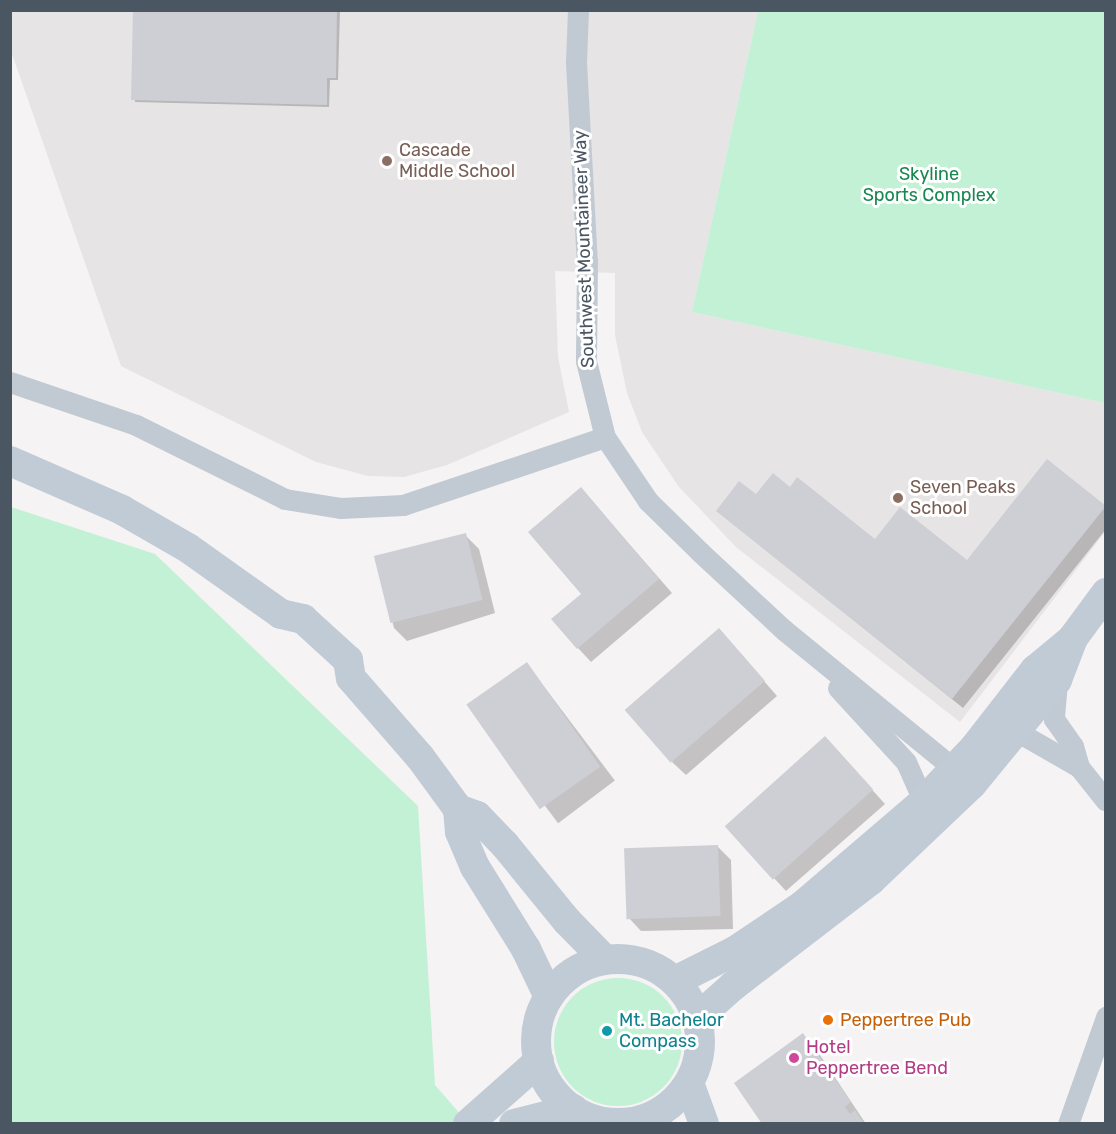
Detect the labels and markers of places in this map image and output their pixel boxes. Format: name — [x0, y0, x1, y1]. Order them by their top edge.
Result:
place label: Cascade Middle School — [399, 140, 515, 182]
marker: Cascade Middle School — [380, 154, 394, 168]
place label: Seven Peaks School — [910, 477, 1016, 520]
marker: Seven Peaks School — [891, 491, 905, 505]
place label: Peppertree Pub — [840, 1009, 971, 1031]
place label: Mt. Bachelor Compass — [619, 1010, 724, 1052]
marker: Peppertree Pub — [821, 1013, 835, 1027]
marker: Mt. Bachelor Compass — [600, 1024, 614, 1038]
place label: Hotel Peppertree Bend — [806, 1037, 948, 1080]
marker: Hotel Peppertree Bend — [787, 1051, 801, 1065]

